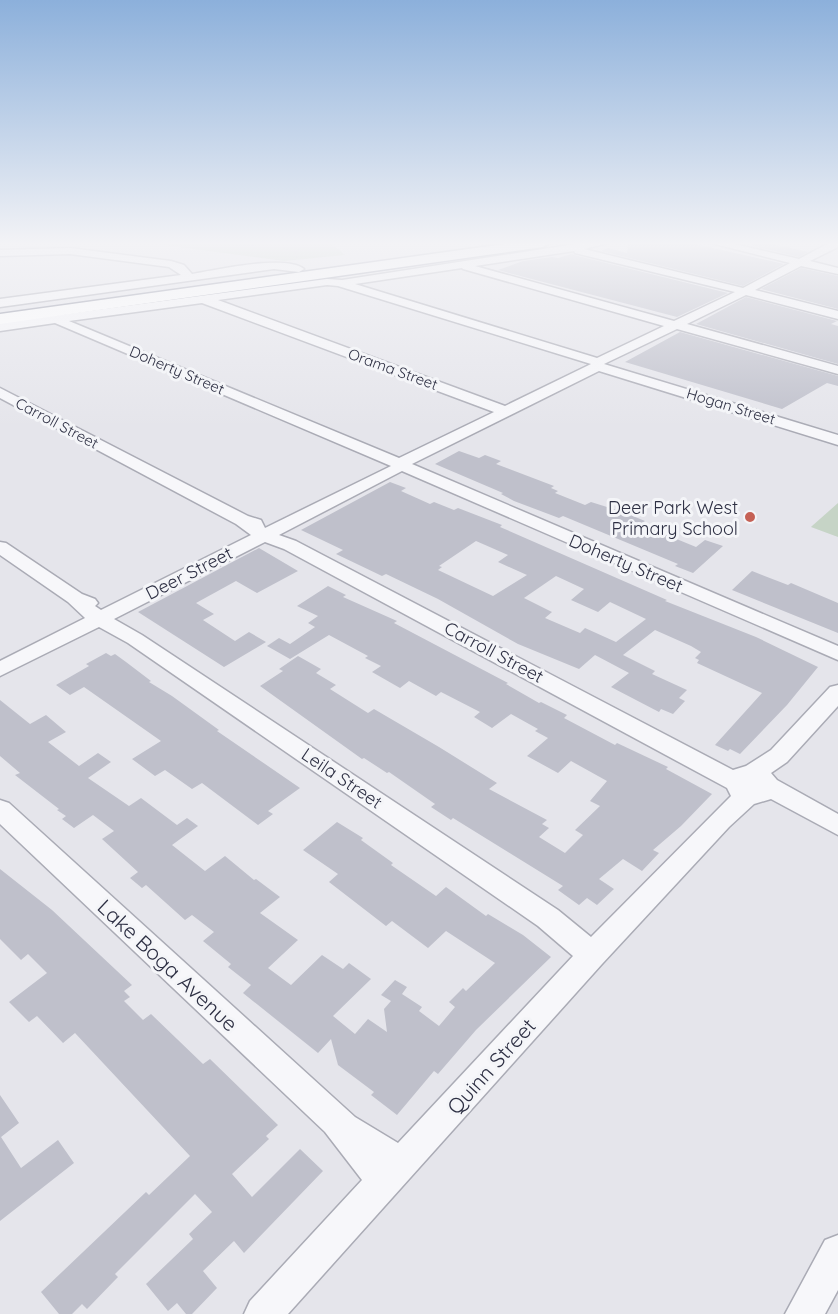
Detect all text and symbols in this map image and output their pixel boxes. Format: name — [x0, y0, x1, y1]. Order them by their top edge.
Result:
street label: Doherty Street — [127, 341, 227, 399]
street label: Orama Street — [346, 344, 440, 394]
street label: Hogan Street — [684, 383, 778, 429]
street label: Carroll Street — [12, 393, 102, 453]
place label: Deer Park West Primary School — [608, 496, 738, 540]
marker: Deer Park West Primary School — [743, 510, 757, 524]
street label: Doherty Street — [565, 529, 687, 597]
street label: Deer Street — [142, 541, 236, 605]
street label: Carroll Street — [440, 616, 548, 688]
street label: Leila Street — [297, 743, 387, 813]
street label: Lake Boga Avenue — [93, 893, 243, 1037]
street label: Quinn Street — [441, 1013, 541, 1119]

